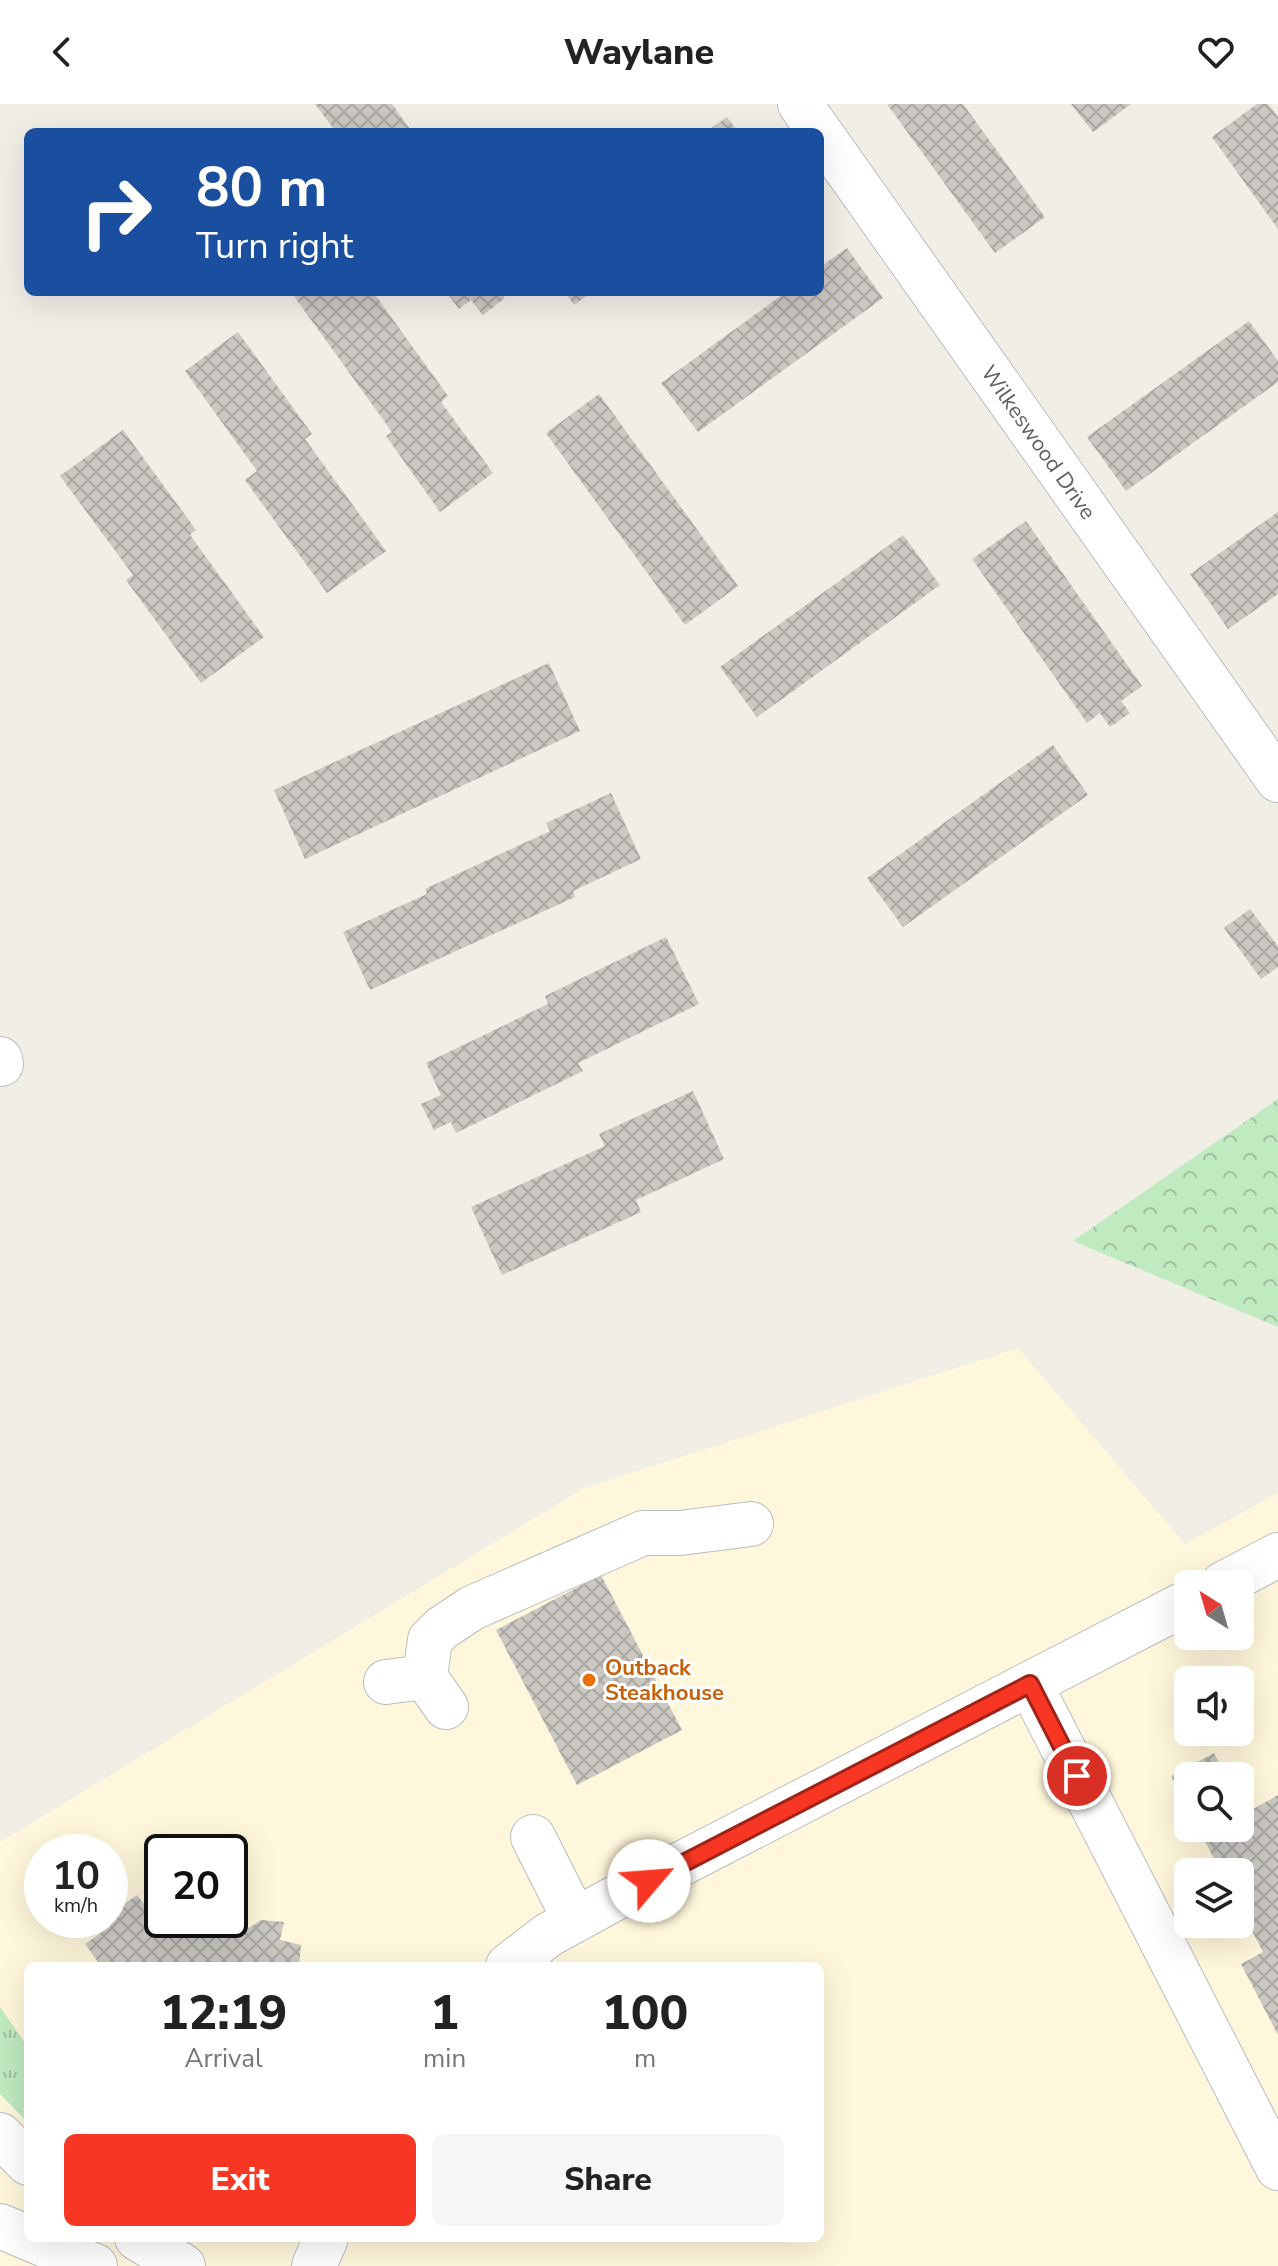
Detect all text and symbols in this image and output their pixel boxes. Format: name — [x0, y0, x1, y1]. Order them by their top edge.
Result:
text: Waylane — [564, 28, 714, 77]
icon: back — [40, 30, 84, 74]
icon: heart — [1194, 30, 1238, 74]
text: 80 m — [196, 149, 327, 226]
icon: right — [64, 160, 168, 264]
text: Turn right — [196, 222, 353, 271]
street label: Wilkeswood Drive — [974, 359, 1103, 526]
north arrow — [1174, 1570, 1254, 1650]
map controls — [1174, 1570, 1254, 1938]
place label: Outback Steakhouse — [605, 1653, 724, 1708]
button: sound — [1174, 1666, 1254, 1746]
marker: Outback Steakhouse — [580, 1671, 598, 1689]
pin — [1043, 1742, 1111, 1810]
icon: arrive — [1055, 1754, 1099, 1798]
button: search — [1174, 1762, 1254, 1842]
speed limit sign: 20 — [144, 1834, 248, 1938]
position arrow — [607, 1839, 691, 1923]
text: 10 — [52, 1849, 100, 1903]
button: layers — [1174, 1858, 1254, 1938]
text: km/h — [54, 1892, 98, 1919]
text: 12:19 — [160, 1980, 287, 2046]
text: 1 — [430, 1980, 459, 2046]
text: 100 — [602, 1980, 688, 2046]
text: Arrival — [184, 2041, 263, 2076]
text: min — [423, 2041, 466, 2076]
text: m — [634, 2041, 656, 2076]
button: Exit — [64, 2134, 416, 2226]
button: Share — [432, 2134, 784, 2226]

